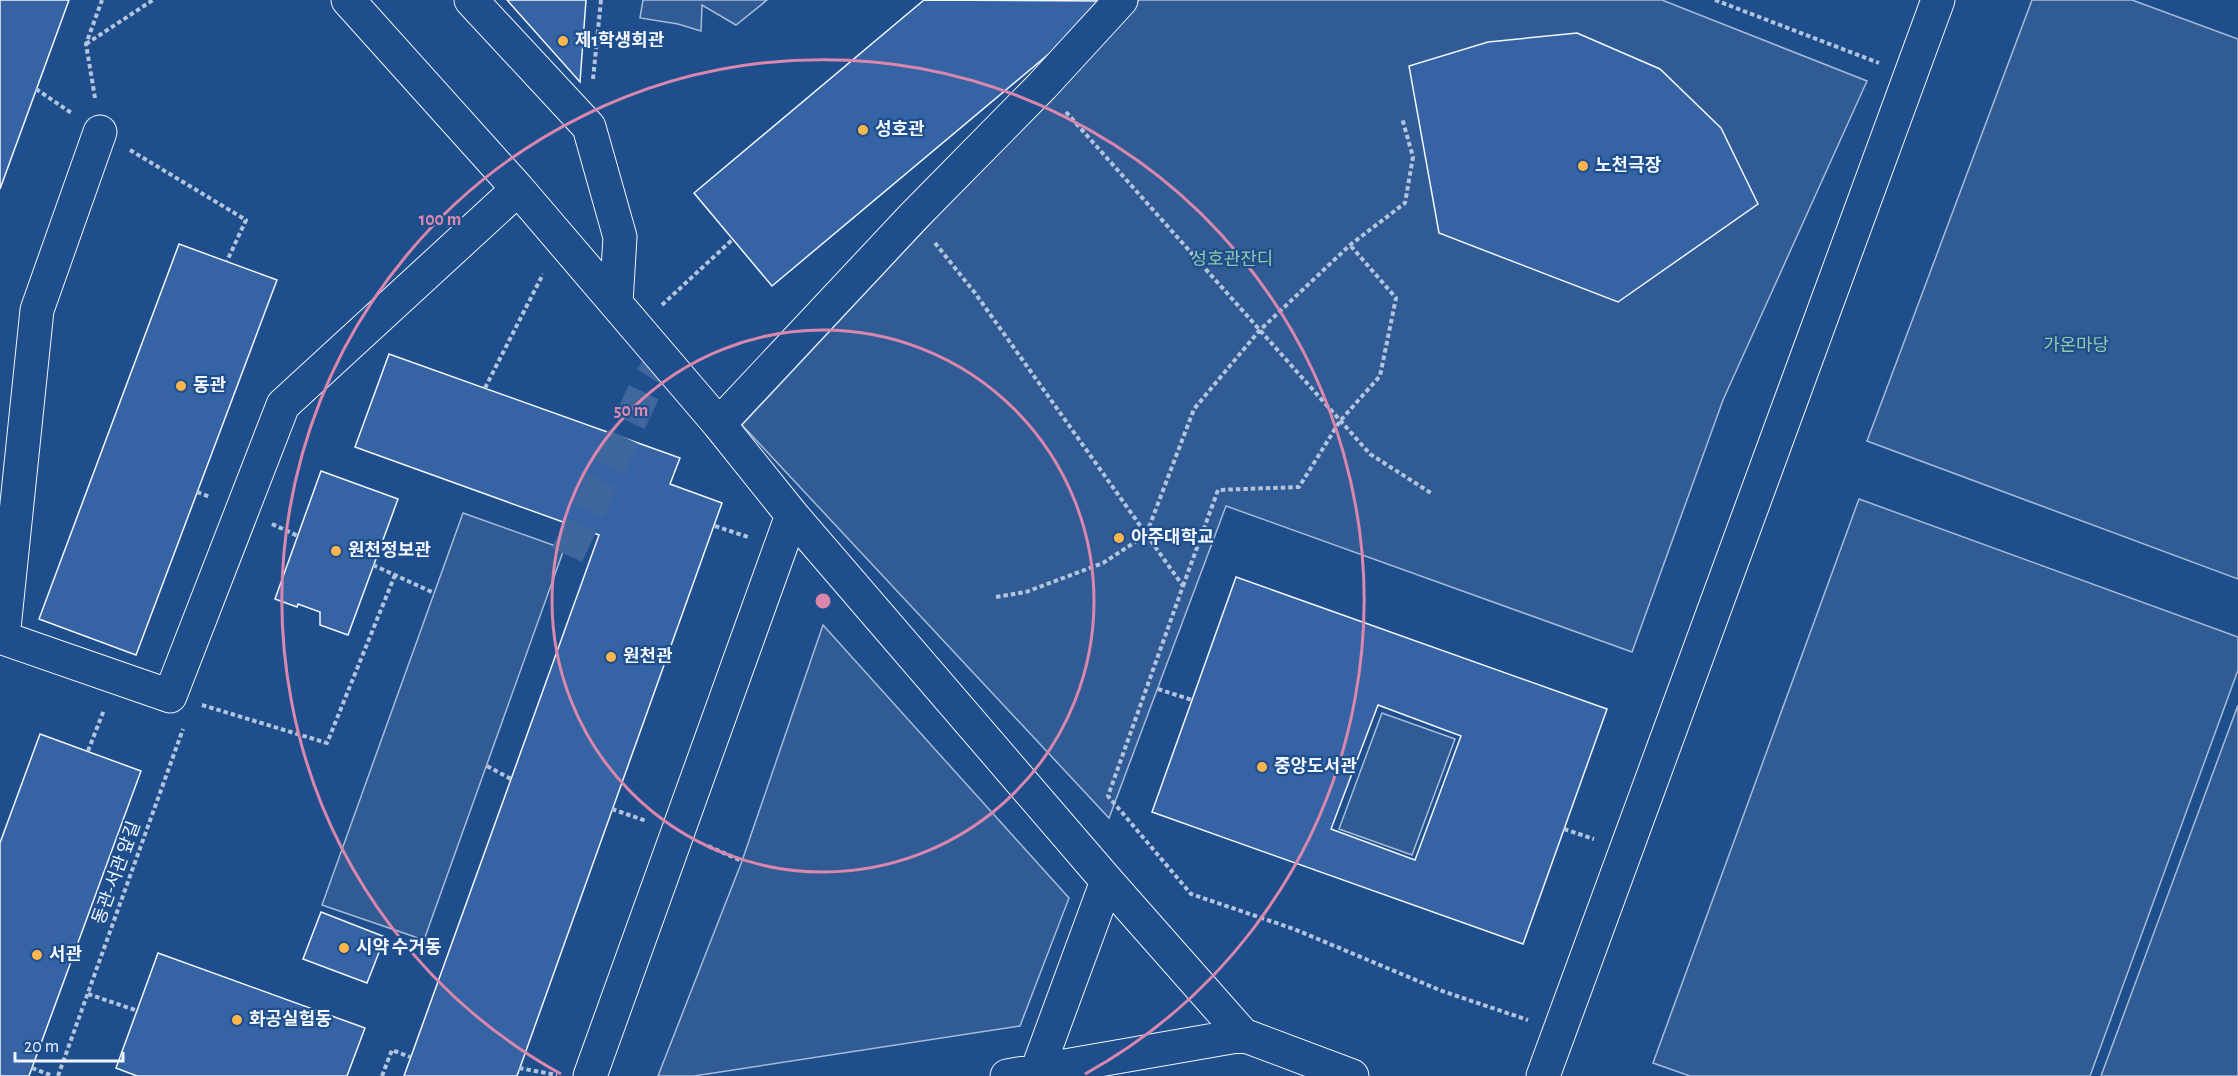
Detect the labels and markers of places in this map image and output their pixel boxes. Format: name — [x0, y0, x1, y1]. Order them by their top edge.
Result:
place label: 제1학생회관 — [575, 30, 665, 50]
marker: 제1학생회관 — [556, 34, 570, 48]
place label: 성호관 — [875, 120, 925, 139]
marker: 성호관 — [856, 123, 870, 137]
place label: 노천극장 — [1595, 155, 1662, 175]
marker: 노천극장 — [1576, 159, 1590, 173]
place label: 동관 — [193, 376, 227, 395]
marker: 동관 — [174, 379, 188, 393]
place label: 아주대학교 — [1131, 527, 1214, 547]
marker: 아주대학교 — [1112, 531, 1126, 545]
place label: 원천정보관 — [348, 540, 431, 560]
marker: 원천정보관 — [329, 544, 343, 558]
centre of rings — [813, 591, 833, 611]
place label: 원천관 — [623, 646, 673, 666]
marker: 원천관 — [604, 650, 618, 664]
place label: 중앙도서관 — [1274, 757, 1357, 776]
marker: 중앙도서관 — [1255, 760, 1269, 774]
place label: 시약 수거동 — [356, 938, 442, 957]
marker: 시약 수거동 — [337, 941, 351, 955]
place label: 서관 — [49, 945, 83, 964]
marker: 서관 — [30, 948, 44, 962]
place label: 화공실험동 — [249, 1009, 332, 1029]
marker: 화공실험동 — [230, 1013, 244, 1027]

